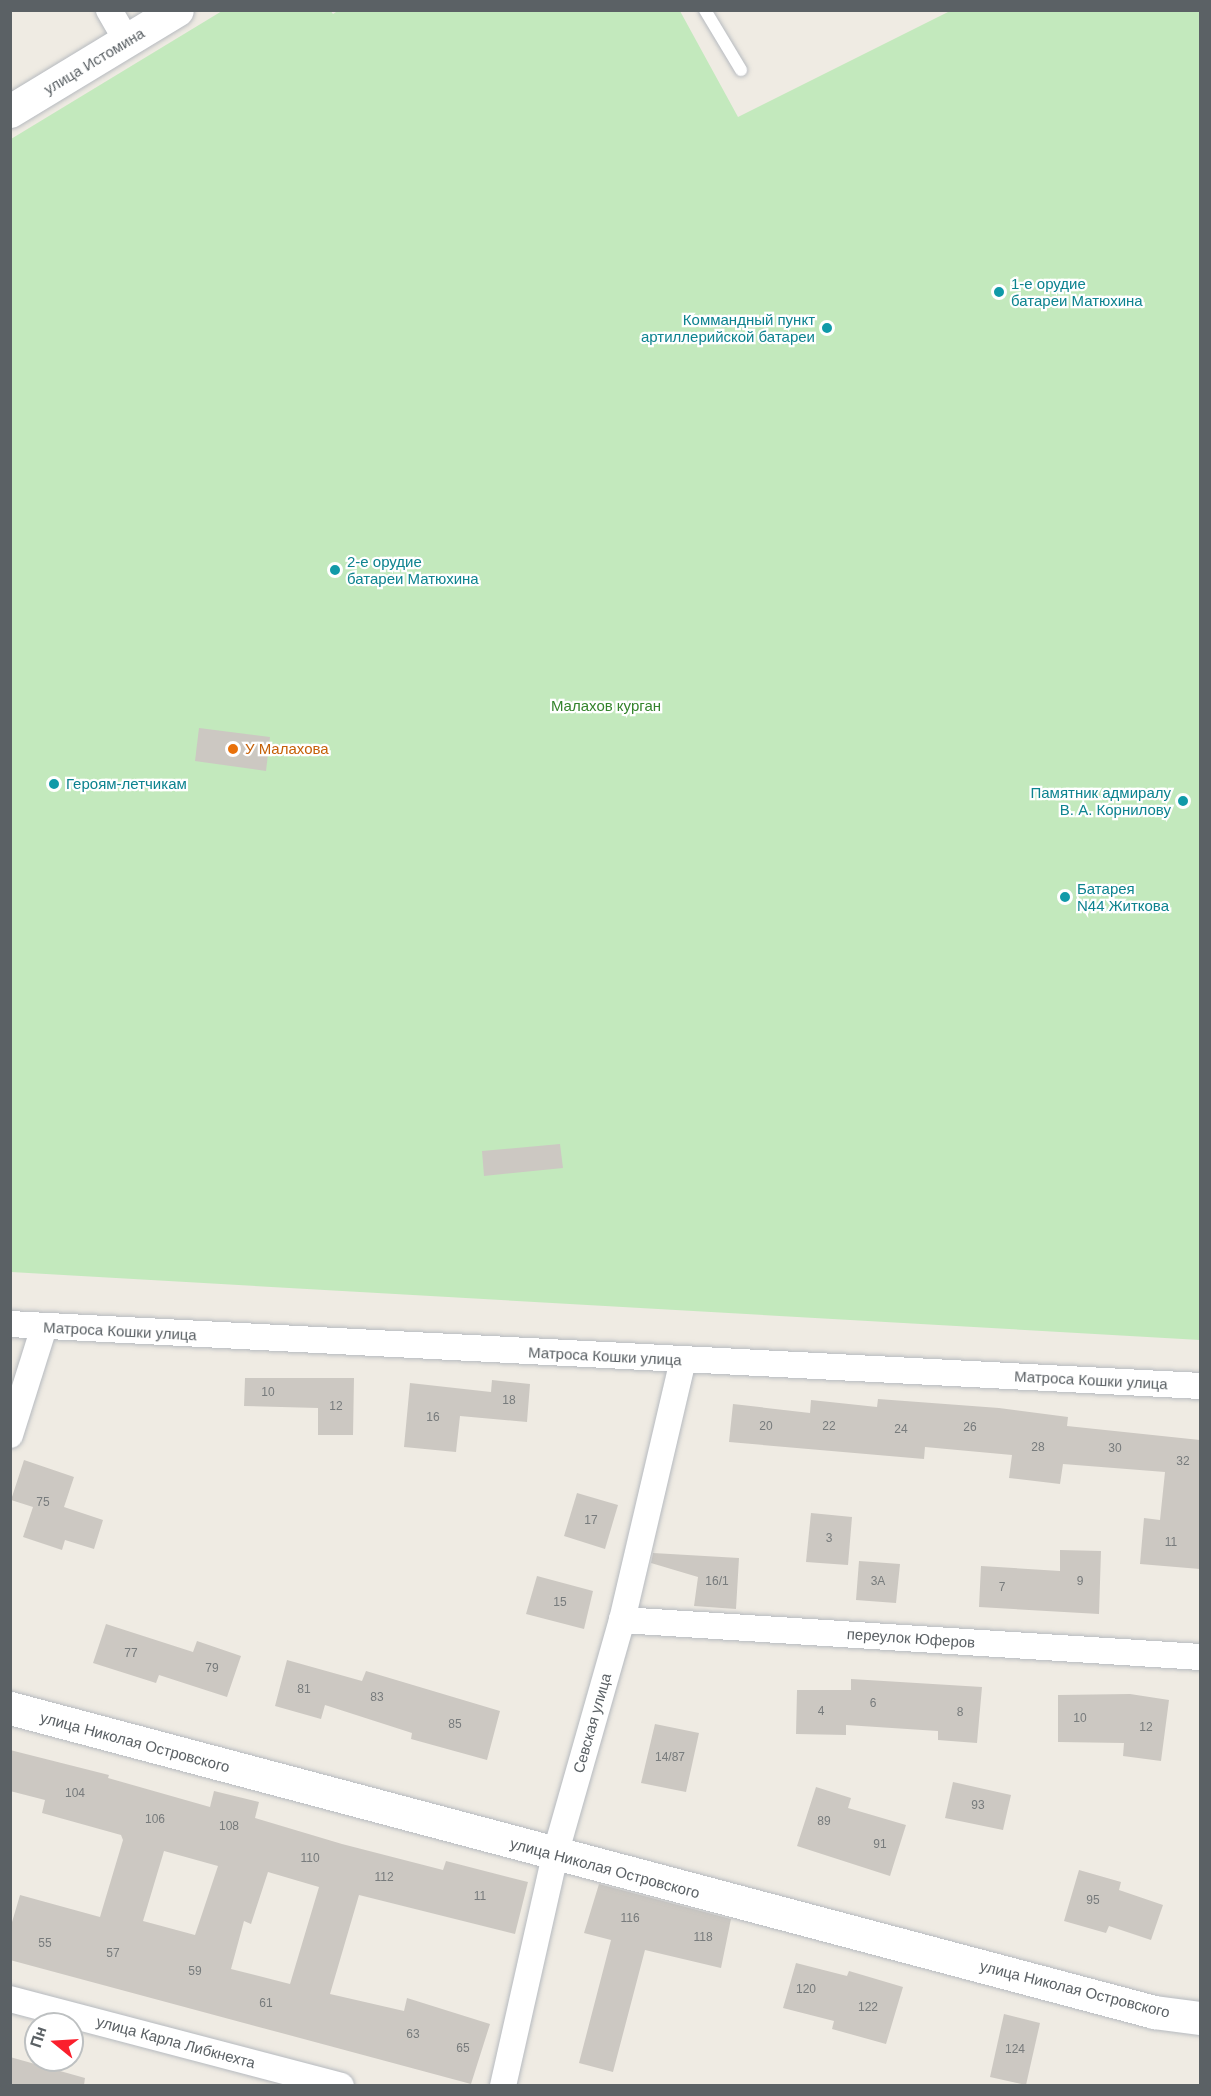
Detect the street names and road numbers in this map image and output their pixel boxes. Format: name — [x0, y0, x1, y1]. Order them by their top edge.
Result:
street label: улица Истомина — [40, 24, 148, 98]
street label: Матроса Кошки улица — [43, 1318, 197, 1344]
street label: Матроса Кошки улица — [528, 1343, 682, 1369]
street label: Матроса Кошки улица — [1014, 1367, 1168, 1393]
street label: переулок Юферов — [846, 1625, 976, 1651]
street label: Севская улица — [569, 1671, 615, 1775]
street label: улица Николая Островского — [38, 1708, 232, 1776]
street label: улица Николая Островского — [508, 1834, 702, 1902]
street label: улица Николая Островского — [978, 1957, 1172, 2021]
street label: улица Карла Либкнехта — [95, 2012, 257, 2072]

